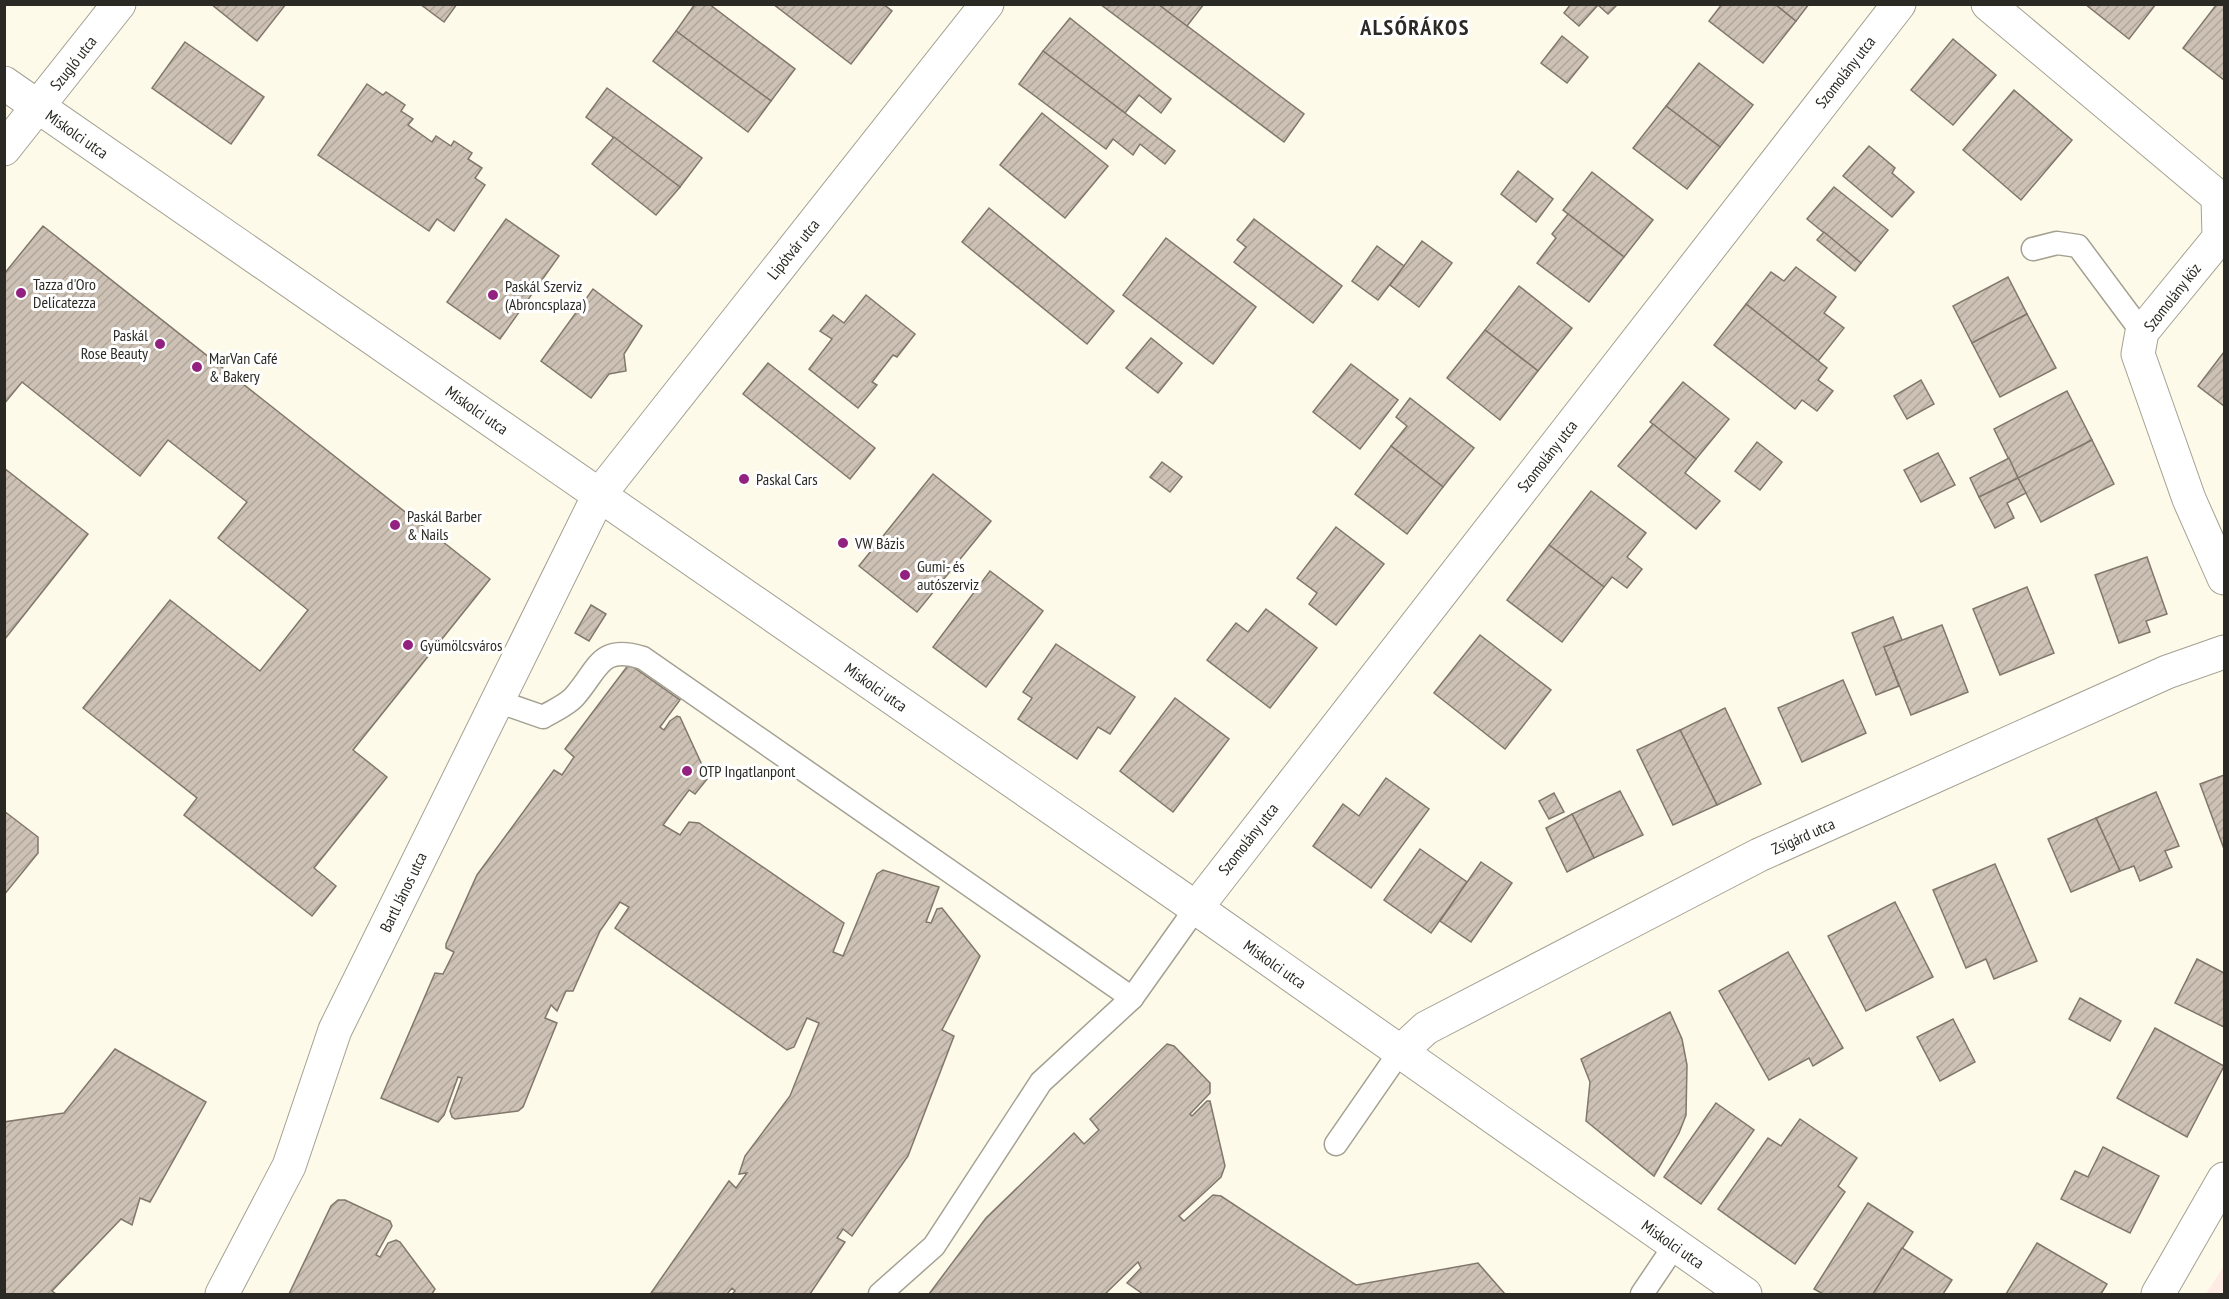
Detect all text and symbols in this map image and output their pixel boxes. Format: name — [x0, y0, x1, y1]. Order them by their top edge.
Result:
district label: ALSÓRÁKOS — [1359, 13, 1470, 41]
street label: Szugló utca — [45, 32, 101, 94]
street label: Szomolány utca — [1811, 32, 1879, 112]
street label: Miskolci utca — [42, 105, 112, 163]
street label: Lipótvár utca — [763, 215, 823, 283]
street label: Szomolány köz — [2139, 259, 2205, 335]
place label: Tazza d'Oro Delicatezza — [33, 274, 96, 312]
place label: Paskál Szerviz (Abroncsplaza) — [505, 276, 586, 314]
marker: Tazza d'Oro Delicatezza — [14, 286, 28, 300]
marker: Paskál Szerviz (Abroncsplaza) — [486, 288, 500, 302]
place label: Paskál Rose Beauty — [81, 325, 148, 363]
marker: Paskál Rose Beauty — [153, 337, 167, 351]
place label: MarVan Café & Bakery — [209, 348, 278, 386]
marker: MarVan Café & Bakery — [190, 360, 204, 374]
street label: Miskolci utca — [442, 381, 512, 439]
street label: Szomolány utca — [1513, 416, 1581, 496]
place label: Paskal Cars — [756, 469, 818, 489]
marker: Paskal Cars — [737, 472, 751, 486]
place label: Paskál Barber & Nails — [407, 506, 482, 544]
marker: Paskál Barber & Nails — [388, 518, 402, 532]
place label: VW Bázis — [854, 533, 905, 553]
marker: VW Bázis — [836, 536, 850, 550]
place label: Gumi- és autószerviz — [917, 556, 979, 594]
marker: Gumi- és autószerviz — [898, 568, 912, 582]
place label: Gyümölcsváros — [420, 635, 502, 655]
marker: Gyümölcsváros — [401, 638, 415, 652]
street label: Miskolci utca — [841, 658, 911, 716]
place label: OTP Ingatlanpont — [699, 761, 796, 781]
marker: OTP Ingatlanpont — [680, 764, 694, 778]
street label: Szomolány utca — [1214, 799, 1282, 879]
street label: Zsigárd utca — [1768, 813, 1838, 859]
street label: Bartl János utca — [375, 849, 431, 935]
street label: Miskolci utca — [1240, 935, 1310, 993]
street label: Miskolci utca — [1638, 1215, 1708, 1273]

